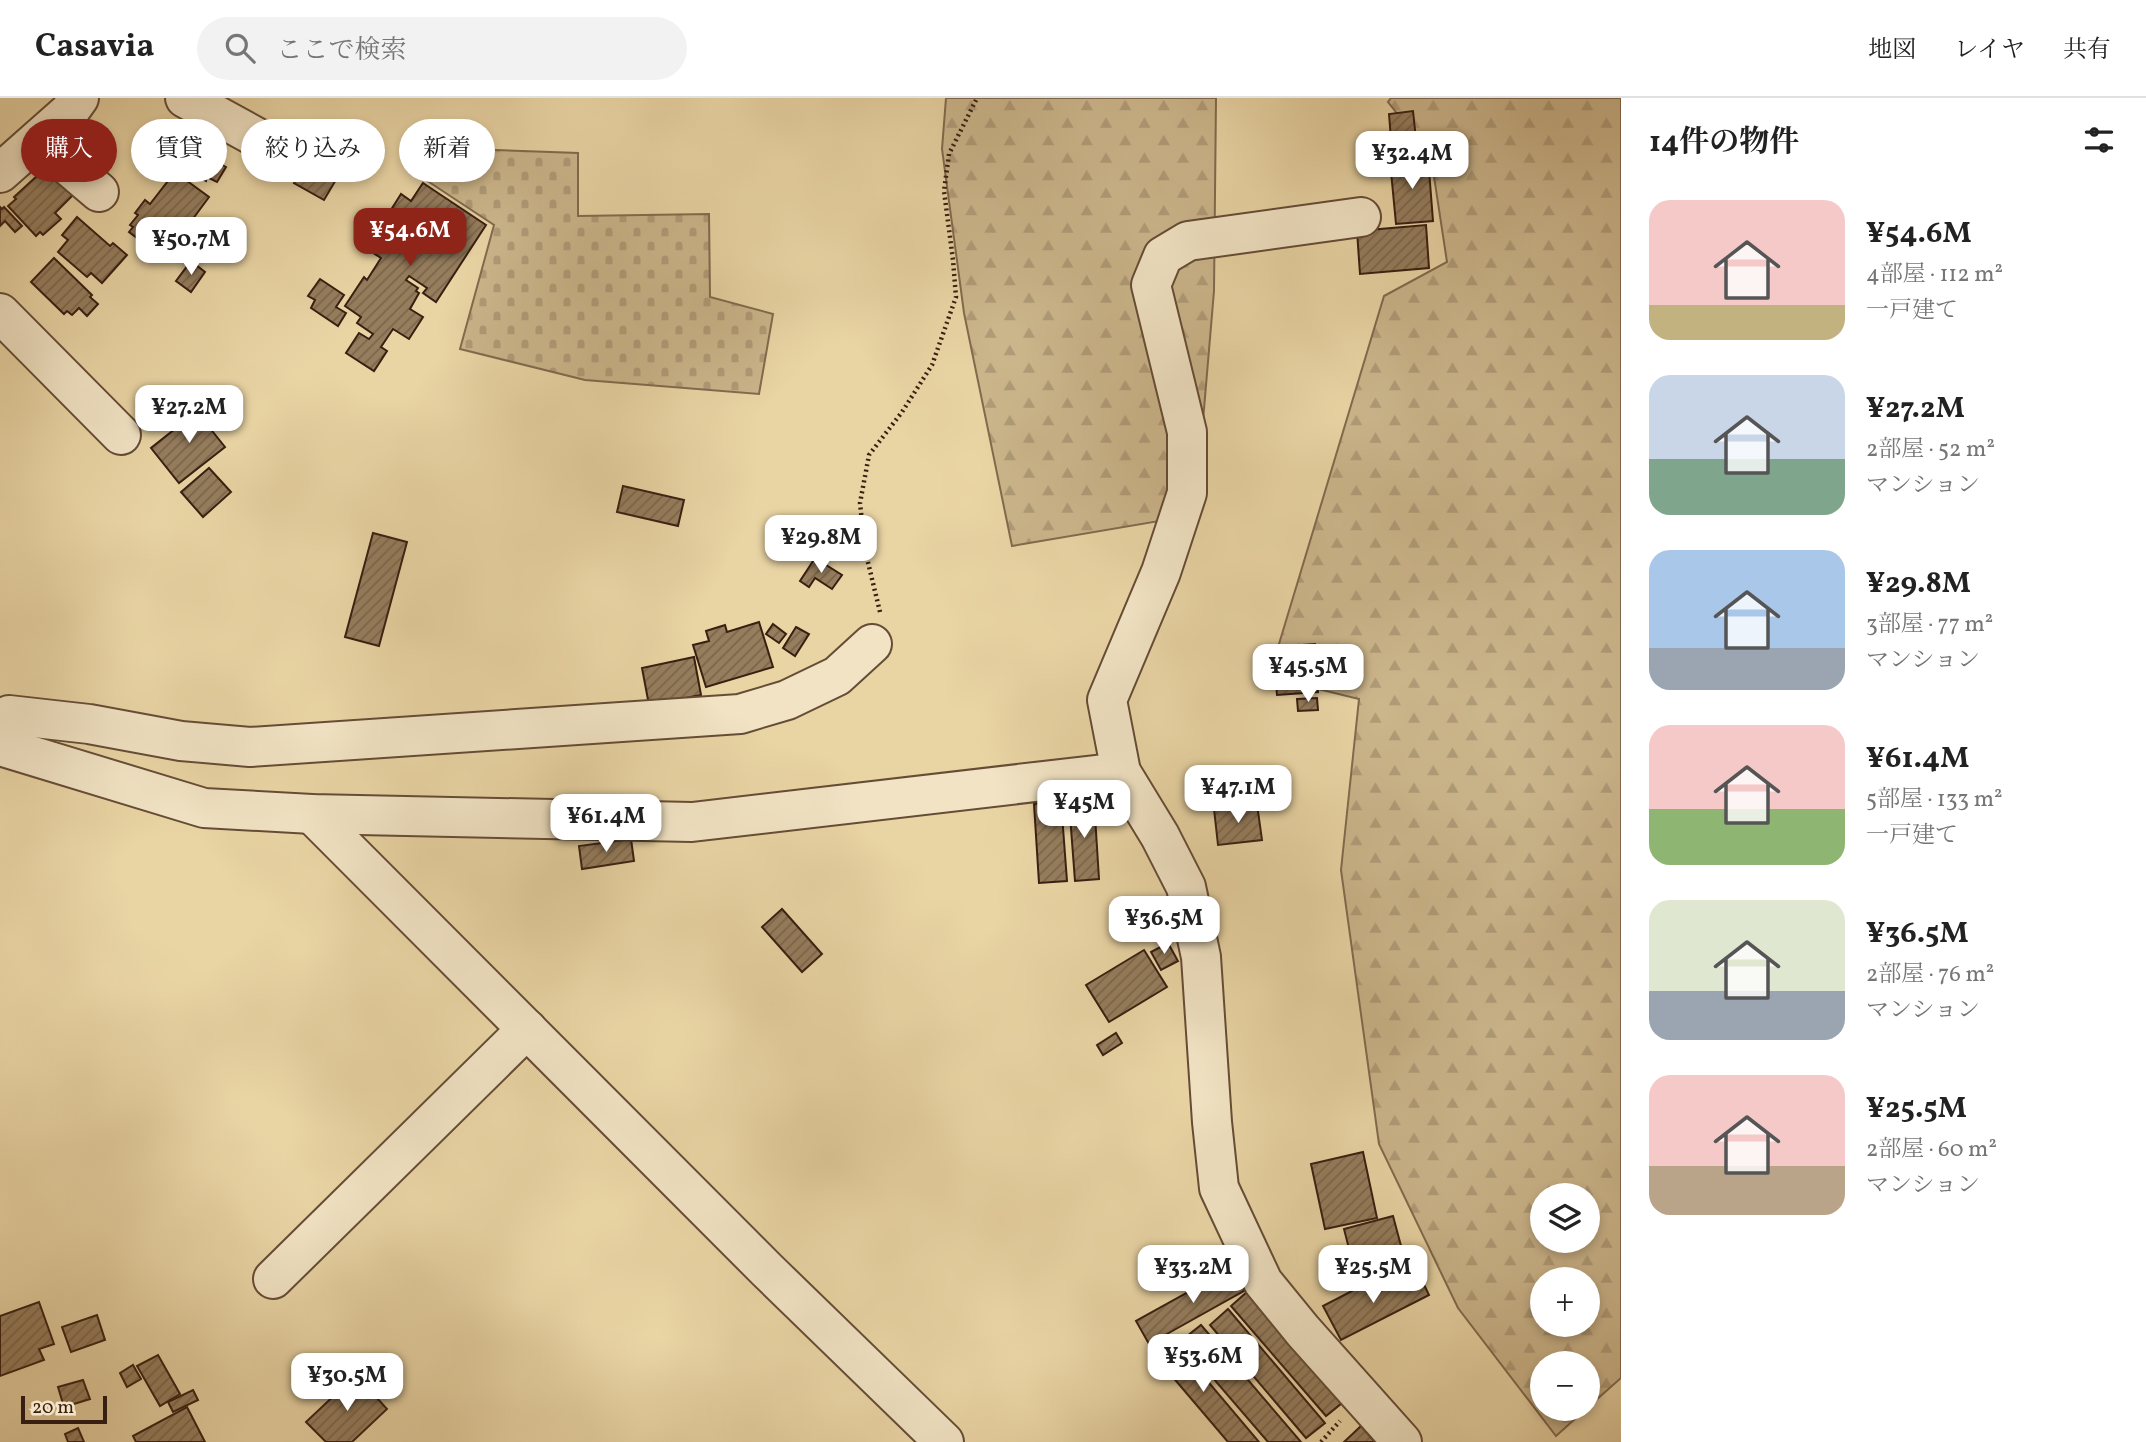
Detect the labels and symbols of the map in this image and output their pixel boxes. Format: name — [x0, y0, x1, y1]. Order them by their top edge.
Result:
pin: ¥32.4M — [1355, 132, 1469, 191]
pin: ¥54.6M — [353, 208, 467, 268]
pin: ¥50.7M — [134, 218, 248, 277]
pin: ¥27.2M — [132, 386, 246, 445]
pin: ¥29.8M — [764, 516, 878, 575]
pin: ¥45.5M — [1251, 644, 1365, 704]
pin: ¥47.1M — [1181, 766, 1295, 825]
pin: ¥45M — [1043, 780, 1125, 840]
pin: ¥61.4M — [549, 794, 663, 854]
pin: ¥36.5M — [1107, 896, 1221, 956]
pin: ¥33.2M — [1136, 1246, 1250, 1305]
pin: ¥25.5M — [1316, 1246, 1430, 1305]
pin: ¥53.6M — [1146, 1334, 1260, 1394]
pin: ¥30.5M — [290, 1354, 404, 1413]
scale bar — [21, 1393, 107, 1425]

